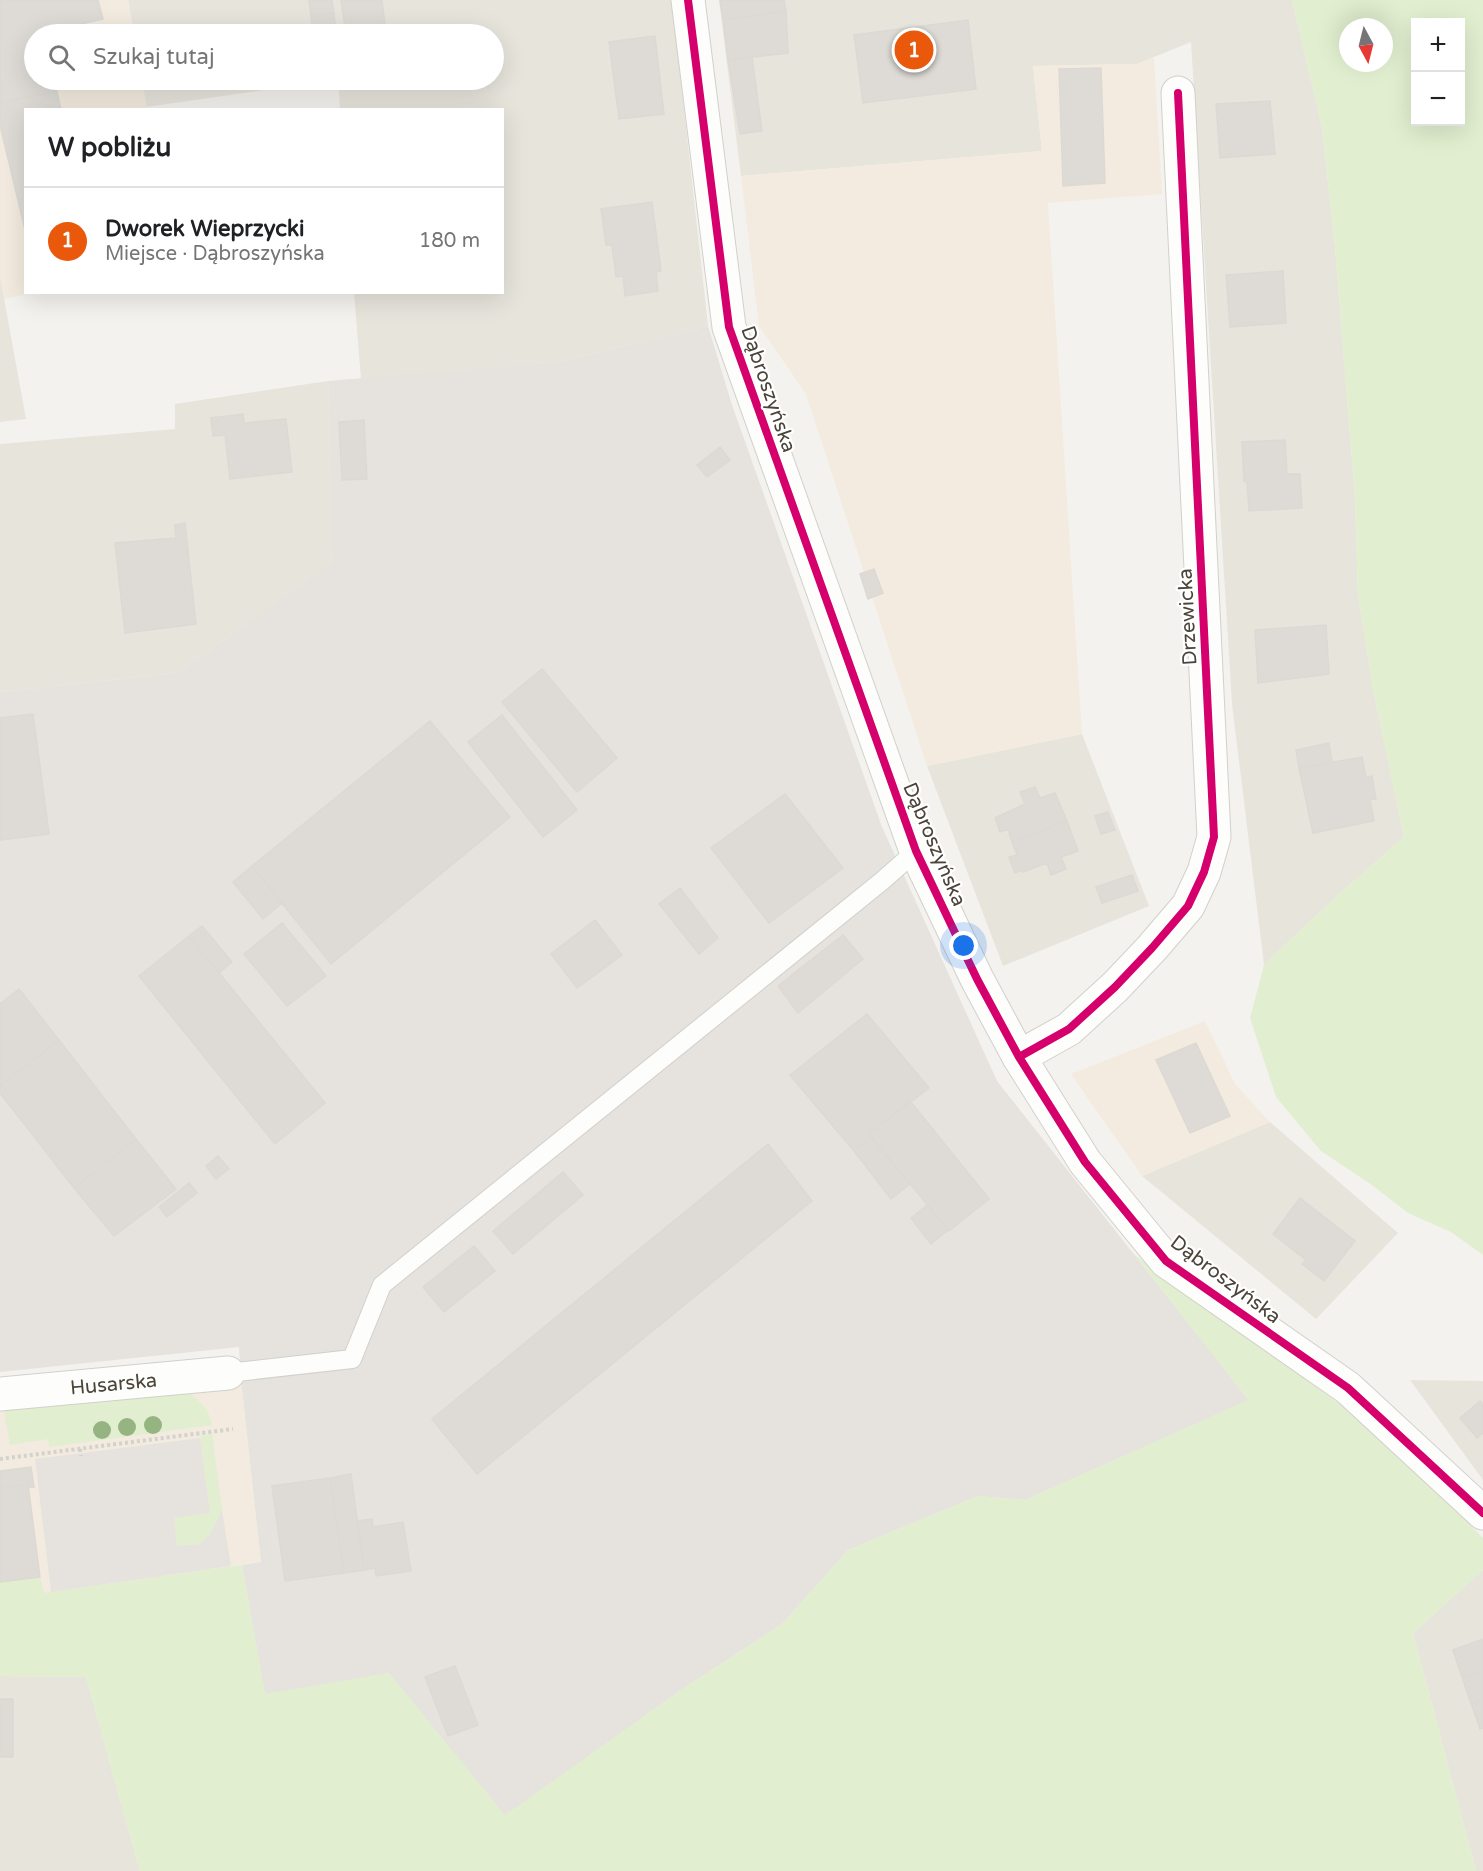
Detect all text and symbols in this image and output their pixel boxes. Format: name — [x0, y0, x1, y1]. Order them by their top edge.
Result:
north arrow — [1339, 18, 1393, 72]
map controls — [1411, 18, 1465, 126]
button: + — [1411, 18, 1465, 72]
search box — [24, 24, 504, 90]
pin: 1 — [894, 28, 934, 72]
icon: search — [45, 41, 78, 74]
text: Szukaj tutaj — [93, 44, 215, 70]
button: − — [1411, 72, 1465, 126]
text: W pobliżu — [48, 132, 171, 163]
text: Dworek Wieprzycki — [105, 216, 305, 242]
text: 1 — [61, 229, 74, 253]
text: 180 m — [419, 229, 480, 253]
text: Miejsce · Dąbroszyńska — [105, 242, 325, 266]
street label: Dąbroszyńska — [735, 323, 801, 456]
street label: Drzewicka — [1173, 568, 1203, 666]
street label: Dąbroszyńska — [897, 779, 971, 910]
your location — [949, 931, 978, 960]
street label: Dąbroszyńska — [1165, 1230, 1285, 1329]
street label: Husarska — [69, 1369, 158, 1400]

